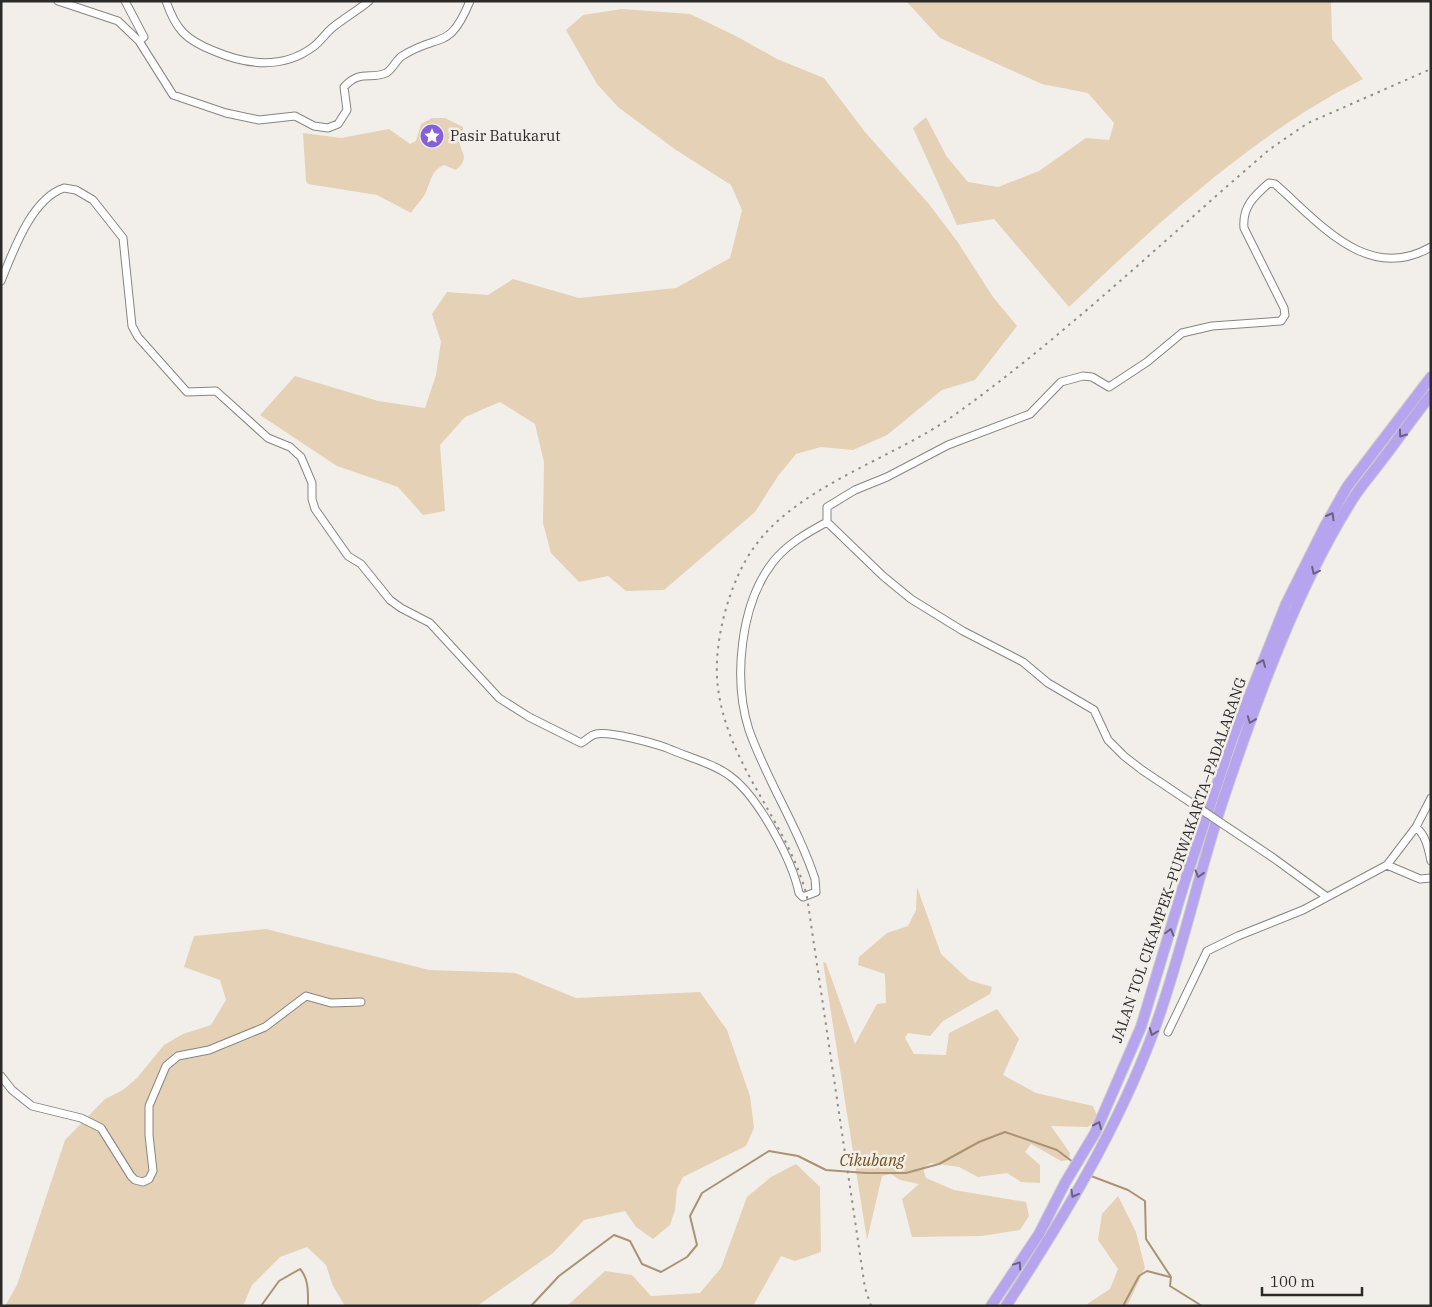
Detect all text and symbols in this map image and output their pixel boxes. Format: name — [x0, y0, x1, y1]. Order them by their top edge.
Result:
place icon: Pasir Batukarut — [419, 123, 445, 149]
place label: Pasir Batukarut — [450, 126, 561, 145]
one-way arrow — [1399, 428, 1408, 438]
one-way arrow — [1324, 512, 1334, 521]
one-way arrow — [1311, 565, 1321, 574]
one-way arrow — [1256, 659, 1267, 668]
street label: JALAN TOL CIKAMPEK–PURWAKARTA–PADALARANG — [1107, 675, 1250, 1045]
one-way arrow — [1247, 715, 1257, 724]
one-way arrow — [1195, 869, 1205, 878]
one-way arrow — [1165, 929, 1175, 937]
one-way arrow — [1149, 1027, 1159, 1036]
one-way arrow — [1093, 1121, 1103, 1129]
water label: Cikubang — [839, 1150, 905, 1170]
one-way arrow — [1070, 1188, 1080, 1197]
one-way arrow — [1012, 1262, 1021, 1271]
scale bar — [1262, 1264, 1362, 1296]
text: 100 m — [1270, 1272, 1315, 1291]

